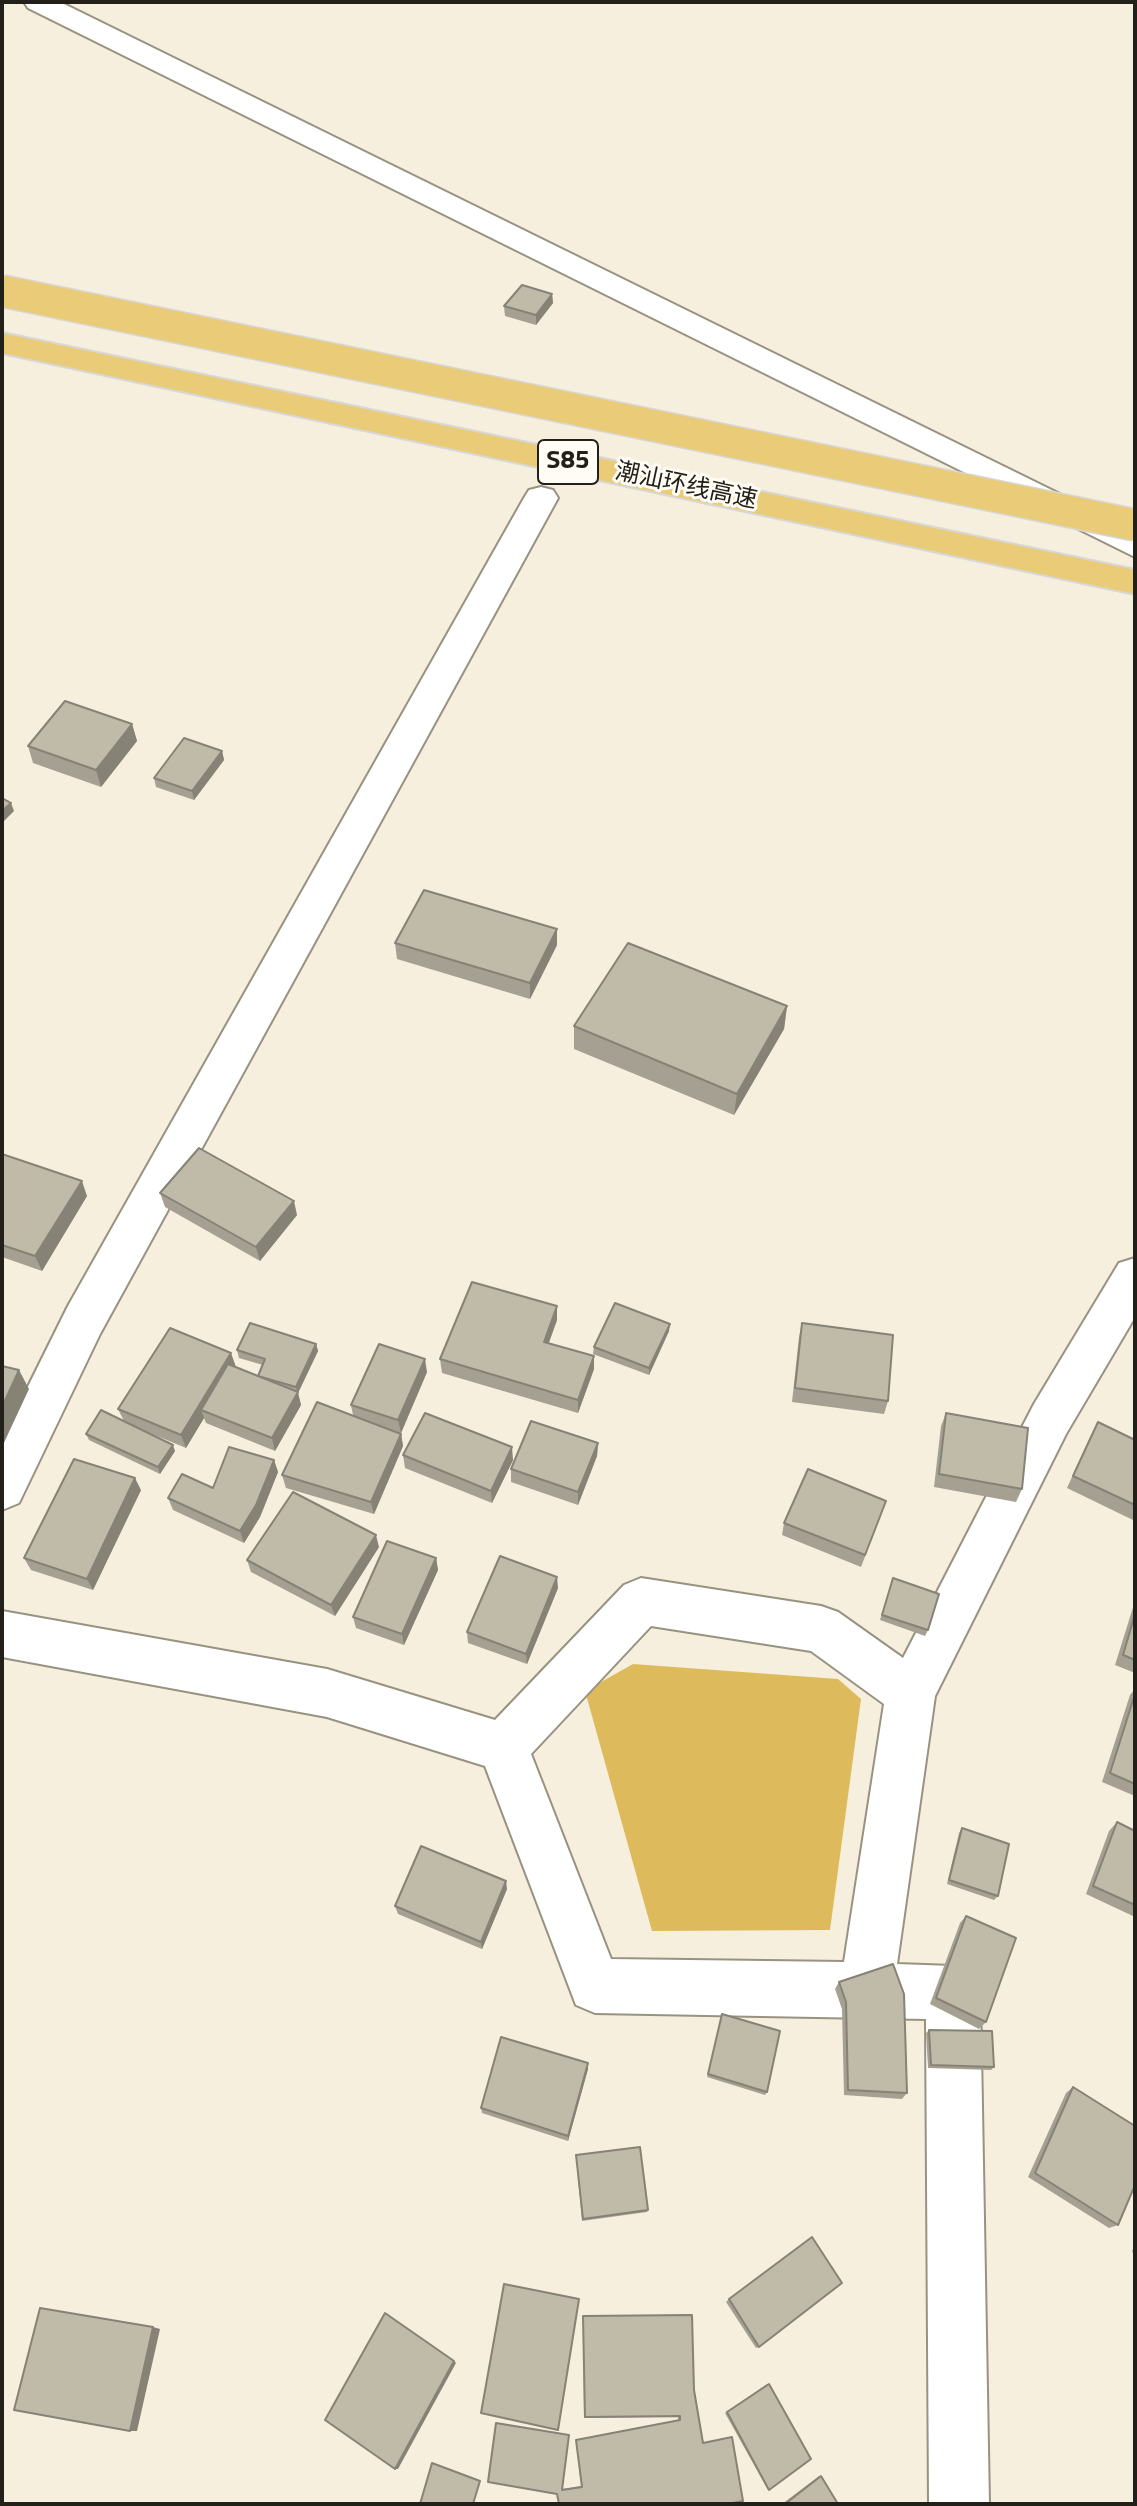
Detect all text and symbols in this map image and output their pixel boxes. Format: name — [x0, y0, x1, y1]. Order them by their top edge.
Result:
road number: S85 — [538, 440, 598, 484]
street label: 潮汕环线高速 — [613, 458, 759, 516]

